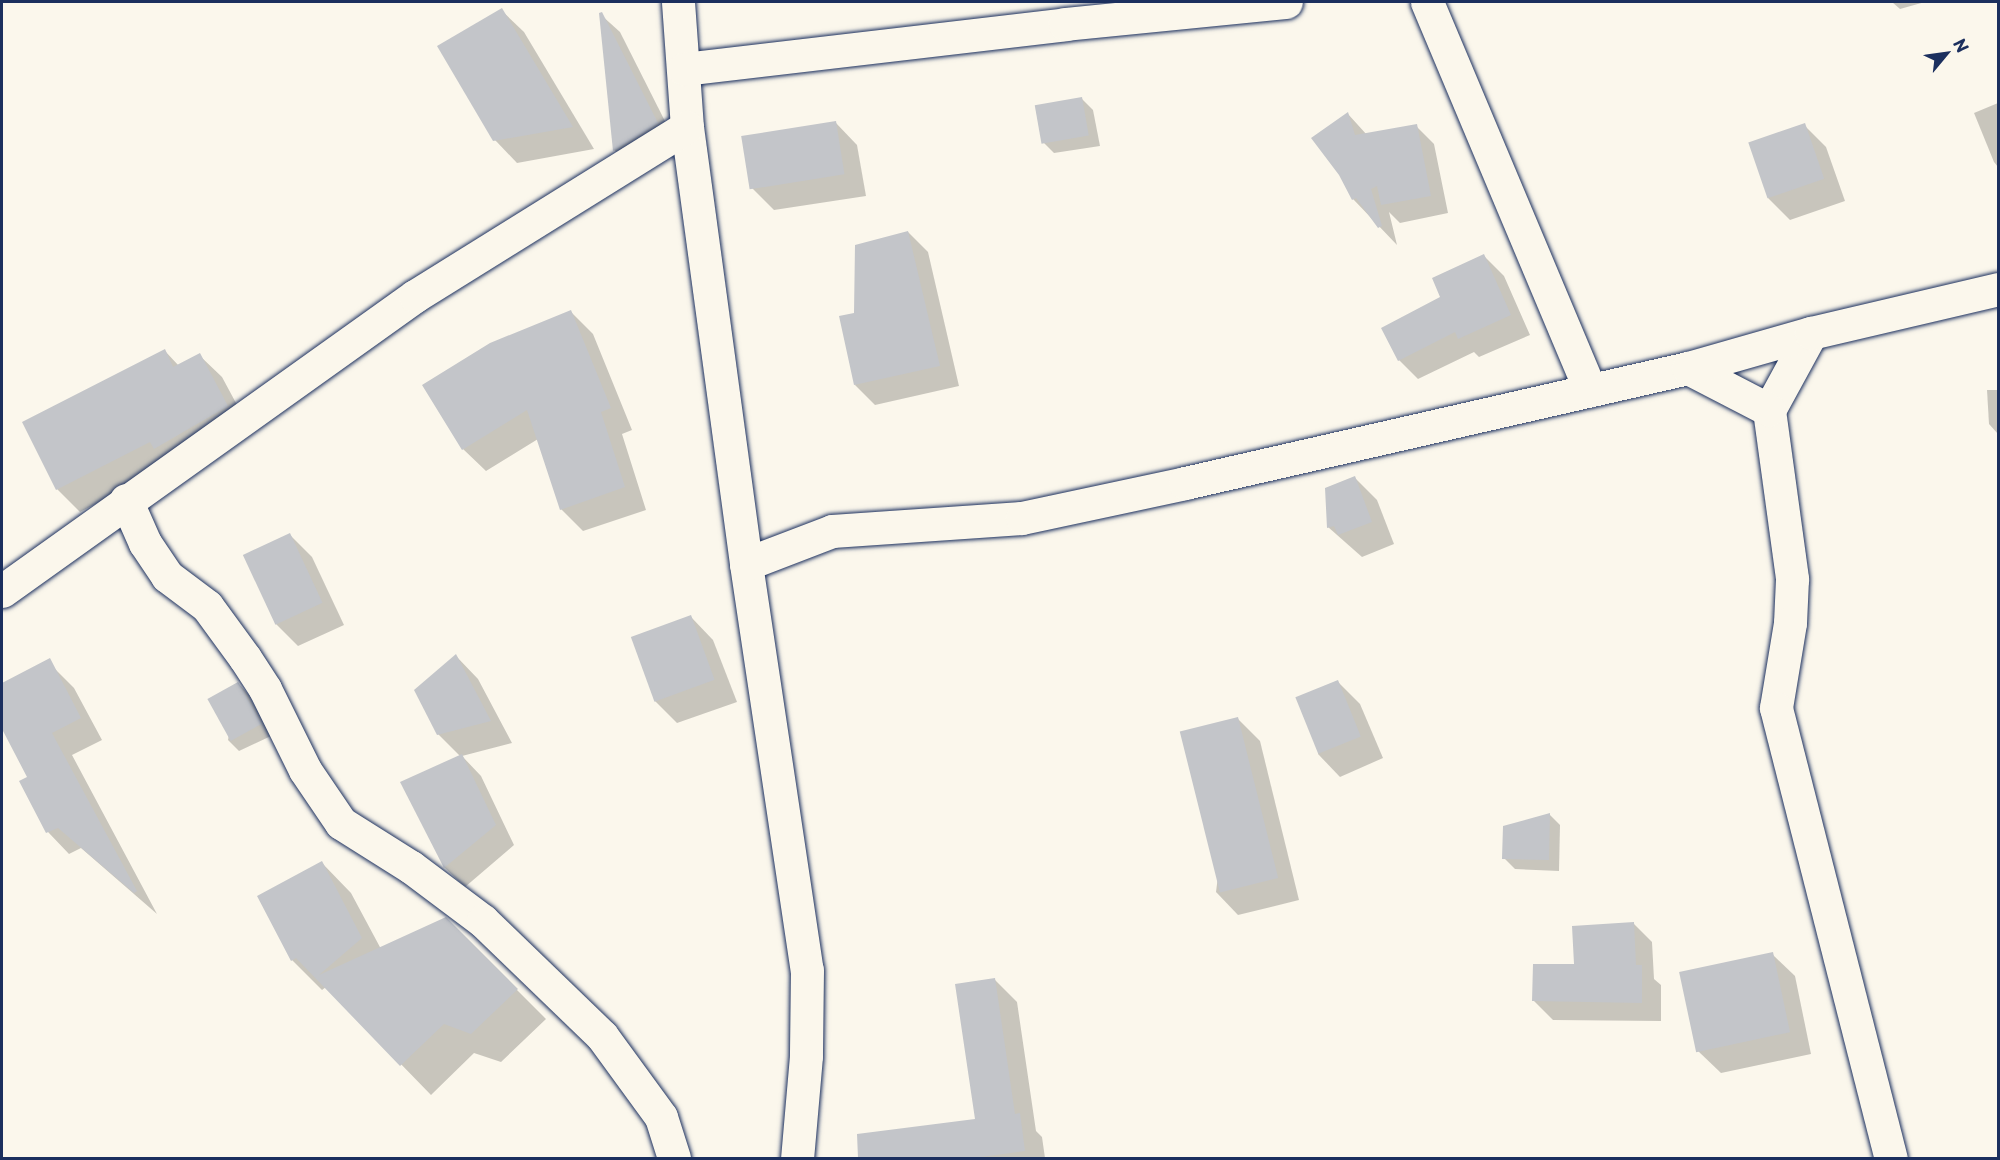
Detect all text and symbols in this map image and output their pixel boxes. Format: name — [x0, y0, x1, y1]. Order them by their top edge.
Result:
north arrow — [1916, 24, 1976, 84]
text: N — [1948, 34, 1975, 57]

